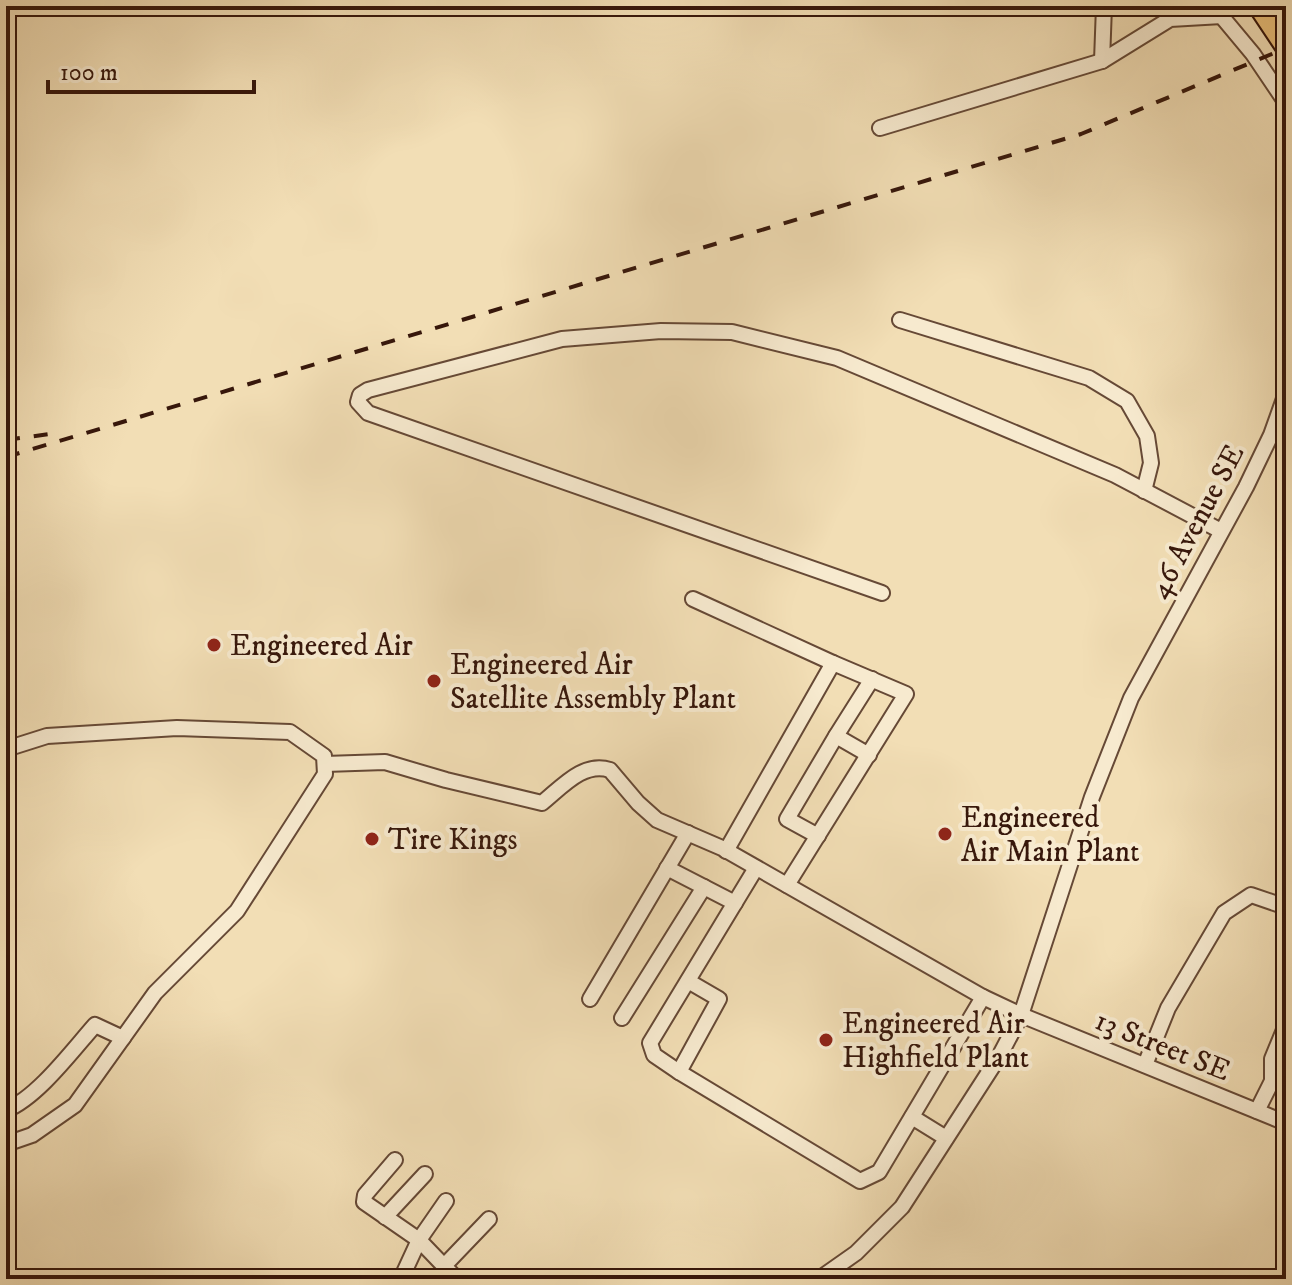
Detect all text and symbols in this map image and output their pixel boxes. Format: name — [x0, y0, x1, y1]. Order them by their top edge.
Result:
scale bar — [48, 44, 254, 94]
text: 100 m — [60, 58, 118, 88]
street label: 46 Avenue SE — [1141, 438, 1253, 605]
place label: Engineered Air — [230, 628, 413, 665]
marker: Engineered Air — [205, 636, 223, 654]
place label: Engineered Air Satellite Assembly Plant — [450, 647, 736, 718]
marker: Engineered Air Satellite Assembly Plant — [425, 672, 443, 690]
place label: Engineered Air Main Plant — [961, 800, 1140, 871]
place label: Tire Kings — [388, 822, 517, 859]
marker: Engineered Air Main Plant — [936, 825, 954, 843]
marker: Tire Kings — [363, 830, 381, 848]
street label: 13 Street SE — [1089, 1002, 1236, 1090]
place label: Engineered Air Highfield Plant — [842, 1006, 1029, 1077]
marker: Engineered Air Highfield Plant — [817, 1031, 835, 1049]

